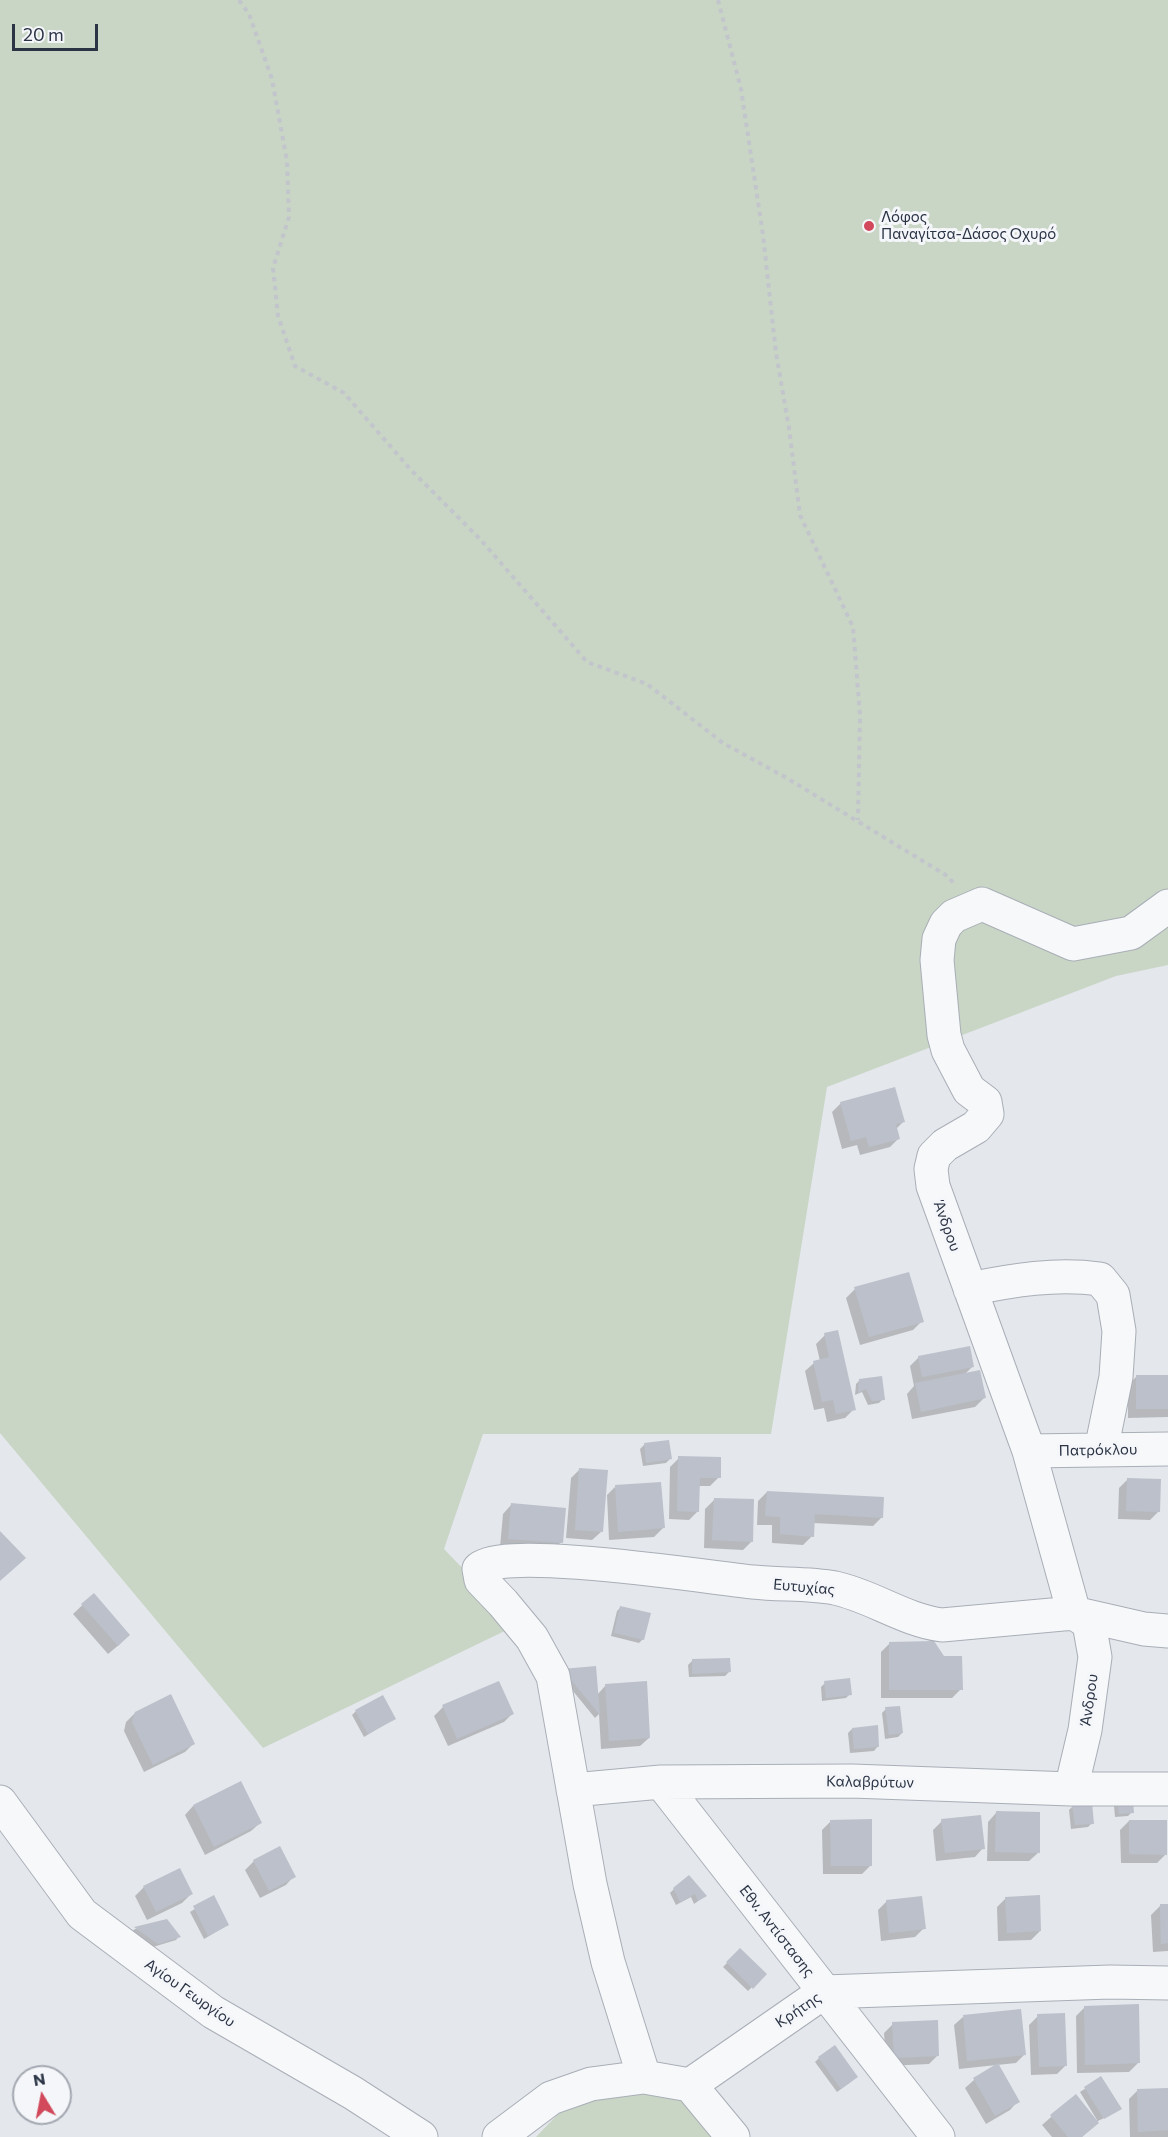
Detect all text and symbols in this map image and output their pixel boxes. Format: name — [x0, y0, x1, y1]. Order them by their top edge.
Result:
scale bar — [15, 12, 100, 50]
text: 20 m — [23, 23, 64, 45]
place label: Λόφος Παναγίτσα-Δάσος Οχυρό — [881, 208, 1056, 243]
marker: Λόφος Παναγίτσα-Δάσος Οχυρό — [862, 219, 876, 233]
street label: Άνδρου — [930, 1198, 964, 1254]
street label: Πατρόκλου — [1058, 1440, 1138, 1460]
street label: Ευτυχίας — [772, 1575, 836, 1599]
street label: Άνδρου — [1076, 1673, 1102, 1727]
street label: Καλαβρύτων — [826, 1772, 914, 1792]
street label: Εθν. Αντίστασης — [736, 1882, 818, 1980]
street label: Αγίου Γεωργίου — [141, 1955, 239, 2031]
street label: Κρήτης — [772, 1988, 824, 2032]
north arrow — [12, 2065, 72, 2125]
text: N — [32, 2068, 47, 2089]

